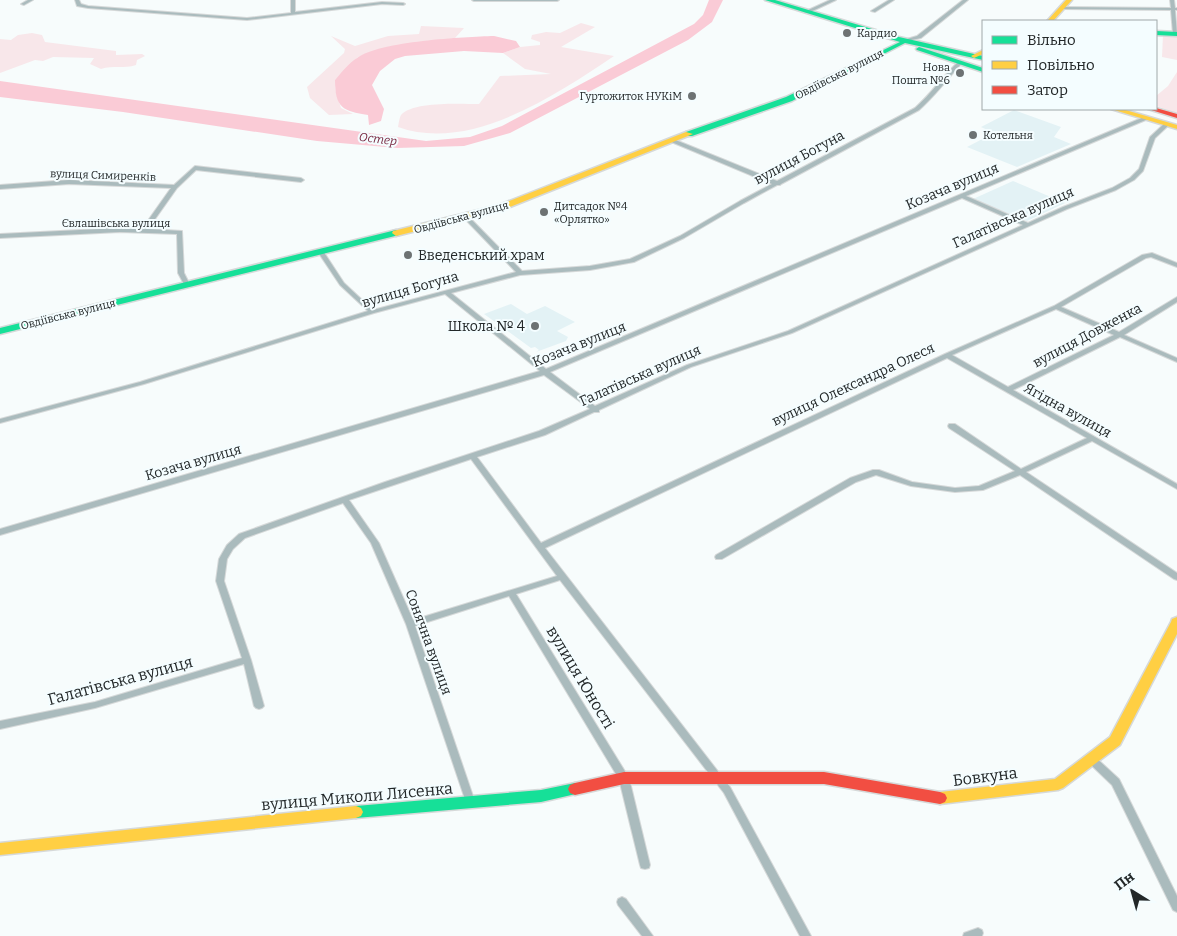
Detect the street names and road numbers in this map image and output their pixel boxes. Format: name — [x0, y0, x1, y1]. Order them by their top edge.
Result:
street label: Овдіївська вулиця — [793, 47, 886, 102]
street label: вулиця Богуна — [751, 126, 848, 188]
street label: Козача вулиця — [903, 159, 1001, 214]
street label: вулиця Симиренків — [50, 167, 156, 184]
street label: Галатівська вулиця — [950, 183, 1077, 252]
street label: Овдіївська вулиця — [412, 199, 510, 236]
street label: Євлашівська вулиця — [62, 217, 170, 230]
street label: вулиця Богуна — [360, 267, 461, 311]
street label: Овдіївська вулиця — [19, 296, 117, 333]
street label: вулиця Довженка — [1030, 299, 1145, 371]
street label: Козача вулиця — [530, 318, 629, 371]
street label: вулиця Олександра Олеся — [769, 339, 938, 430]
street label: Галатівська вулиця — [577, 341, 704, 410]
street label: Ягідна вулиця — [1021, 379, 1115, 442]
street label: Козача вулиця — [143, 441, 243, 484]
street label: Сонячна вулиця — [402, 587, 456, 697]
street label: вулиця Юності — [543, 623, 619, 732]
street label: Галатівська вулиця — [46, 652, 195, 709]
street label: Бовкуна — [952, 763, 1019, 790]
street label: вулиця Миколи Лисенка — [261, 779, 454, 814]

